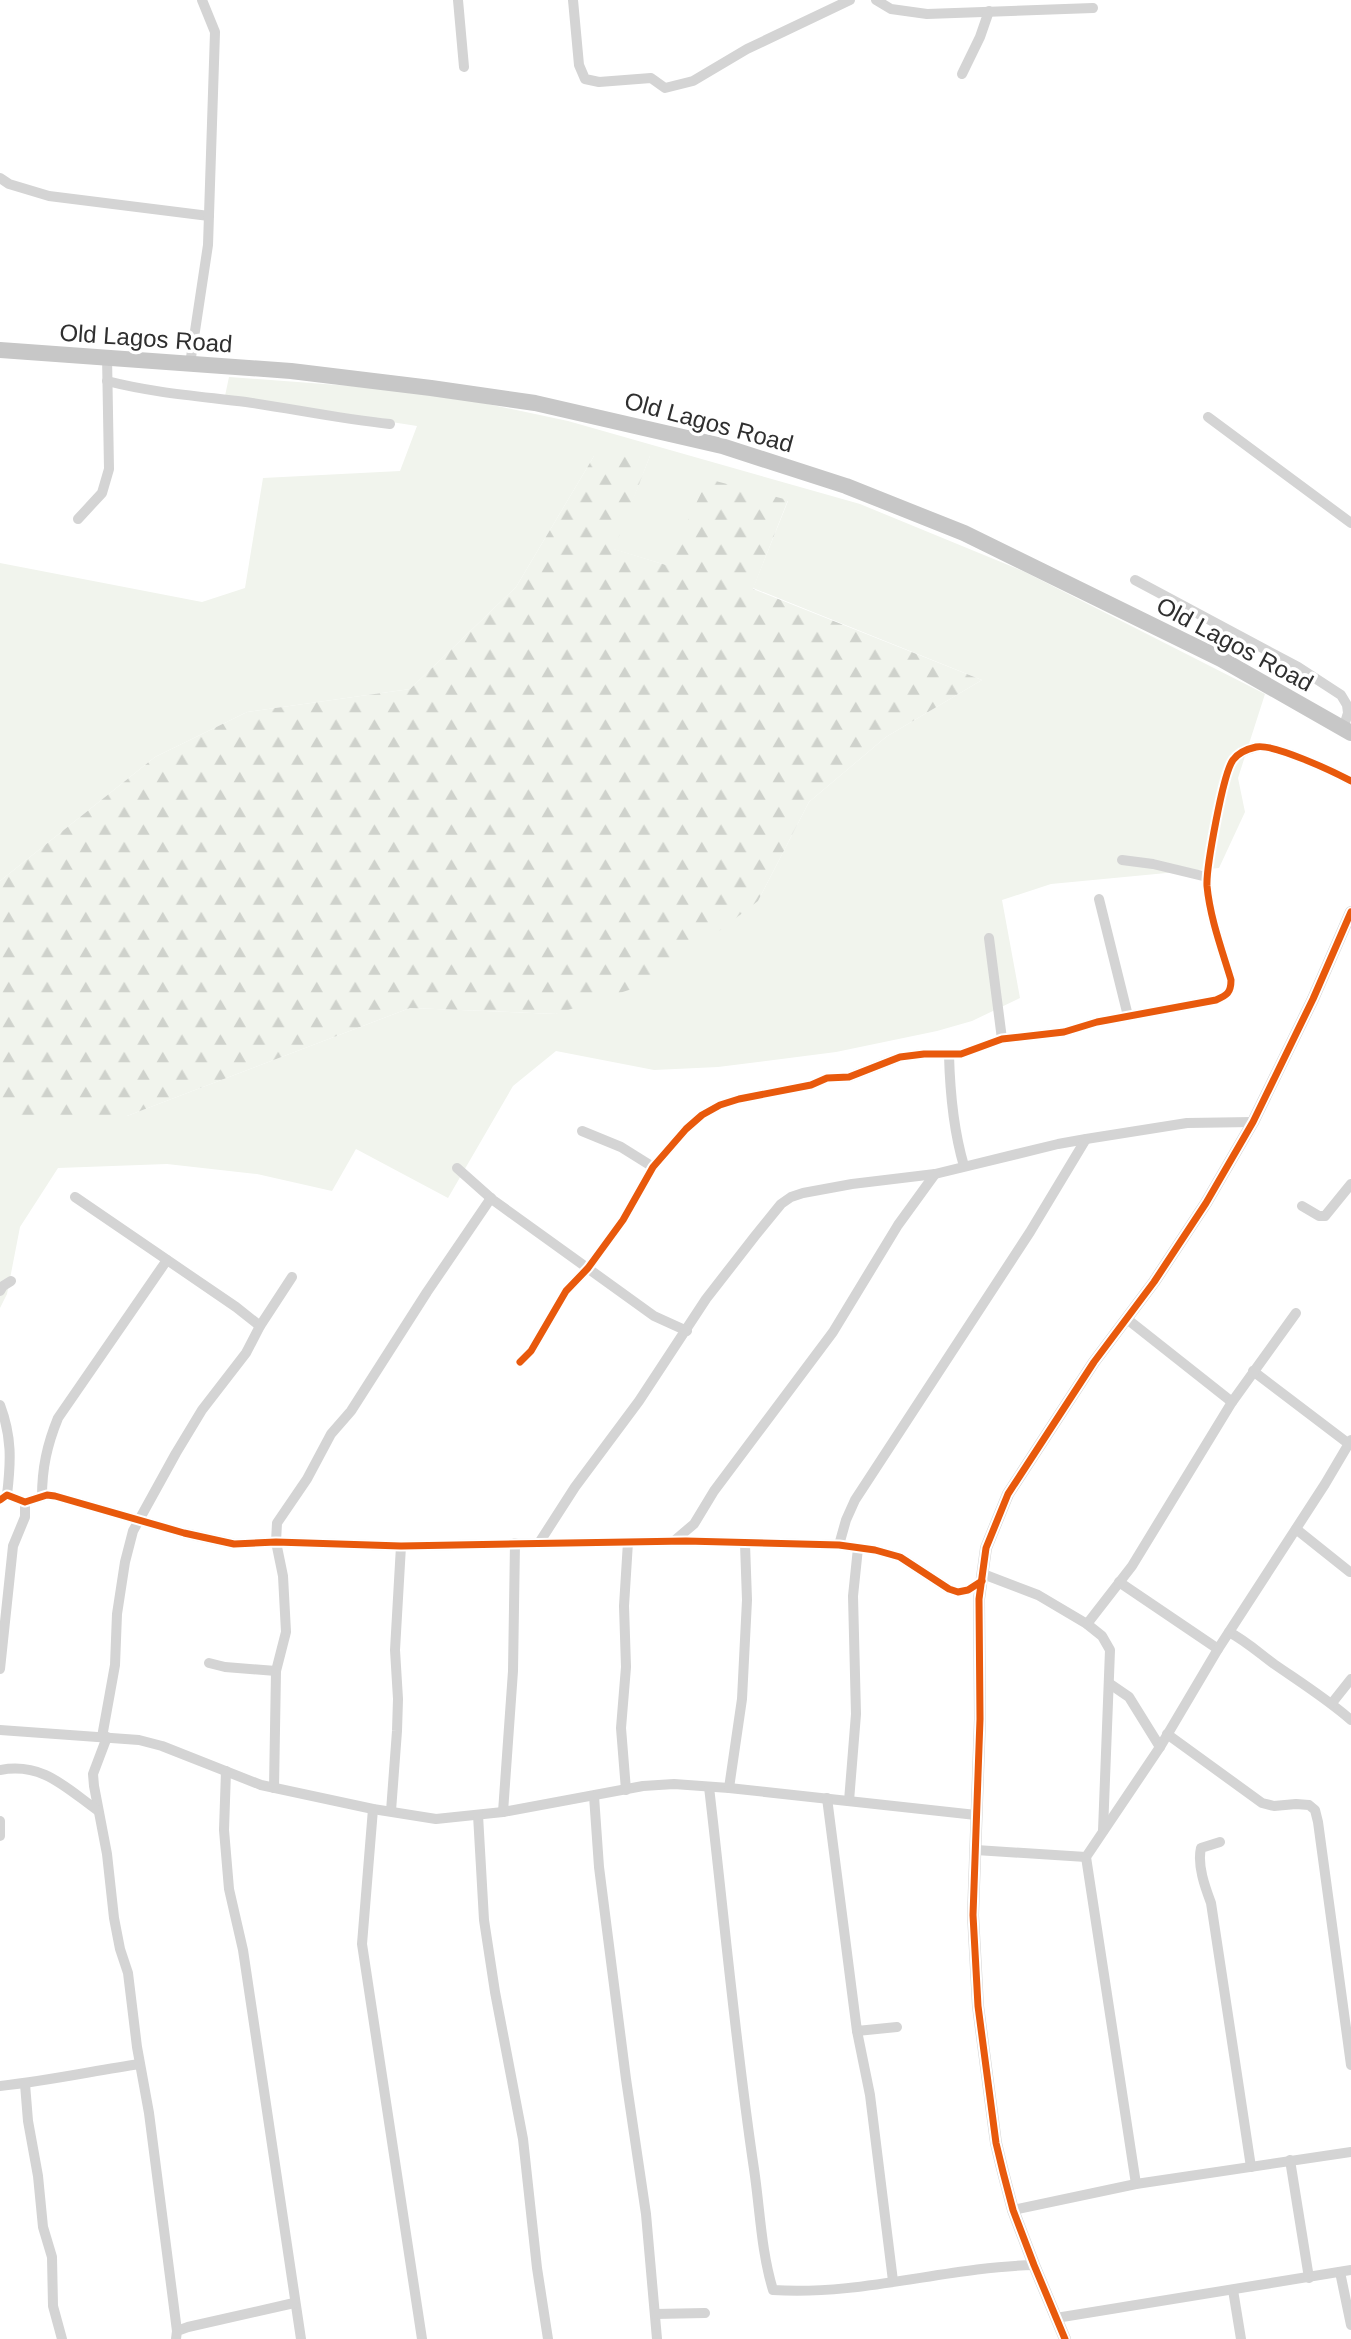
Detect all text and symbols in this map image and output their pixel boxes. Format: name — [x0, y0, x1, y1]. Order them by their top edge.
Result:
street label: Old Lagos Road — [59, 318, 233, 358]
street label: Old Lagos Road — [622, 387, 796, 457]
street label: Old Lagos Road — [1152, 591, 1318, 697]

